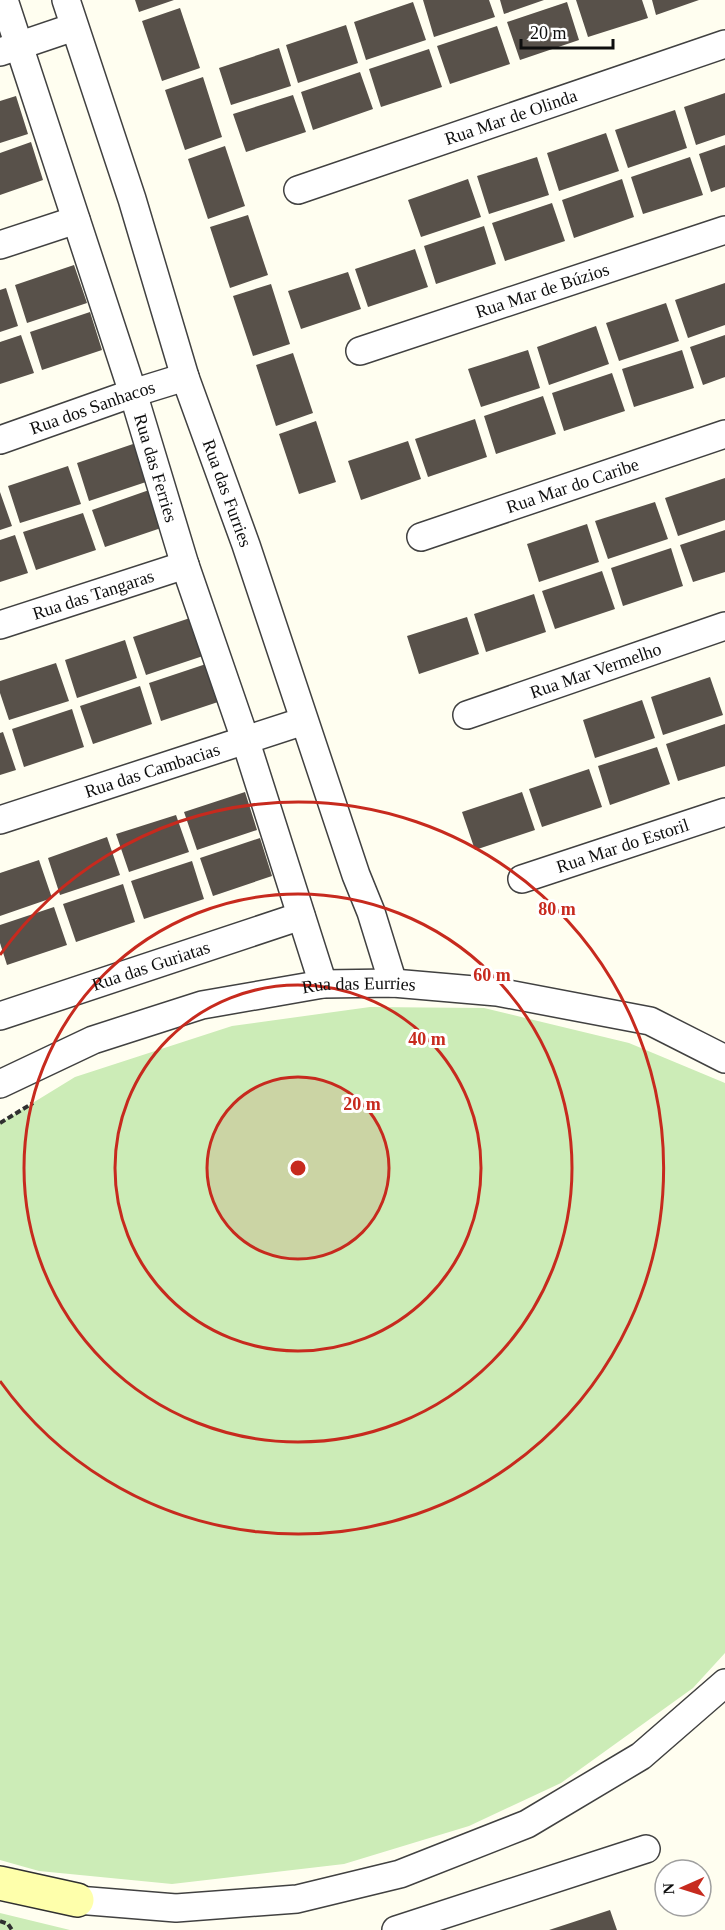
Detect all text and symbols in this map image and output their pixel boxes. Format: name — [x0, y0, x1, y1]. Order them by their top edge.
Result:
scale bar — [521, 12, 612, 50]
text: 20 m — [530, 23, 567, 43]
street label: Rua Mar de Olinda — [442, 85, 580, 149]
street label: Rua Mar de Búzios — [473, 259, 612, 322]
street label: Rua dos Sanhacos — [27, 377, 157, 439]
street label: Rua das Ferries — [130, 411, 181, 525]
street label: Rua das Furries — [198, 437, 256, 550]
street label: Rua Mar do Caribe — [504, 454, 641, 517]
street label: Rua das Tangaras — [30, 566, 156, 624]
street label: Rua Mar Vermelho — [527, 639, 664, 703]
street label: Rua das Cambacias — [82, 739, 222, 802]
street label: Rua Mar do Estoril — [554, 815, 692, 877]
text: 80 m — [538, 899, 576, 919]
street label: Rua das Guriatas — [89, 937, 212, 995]
text: 60 m — [473, 965, 511, 985]
street label: Rua das Eurries — [300, 973, 417, 997]
text: 40 m — [408, 1029, 446, 1049]
text: 20 m — [343, 1094, 381, 1114]
centre of rings — [288, 1158, 308, 1178]
north arrow — [653, 1858, 713, 1918]
text: N — [660, 1882, 677, 1895]

